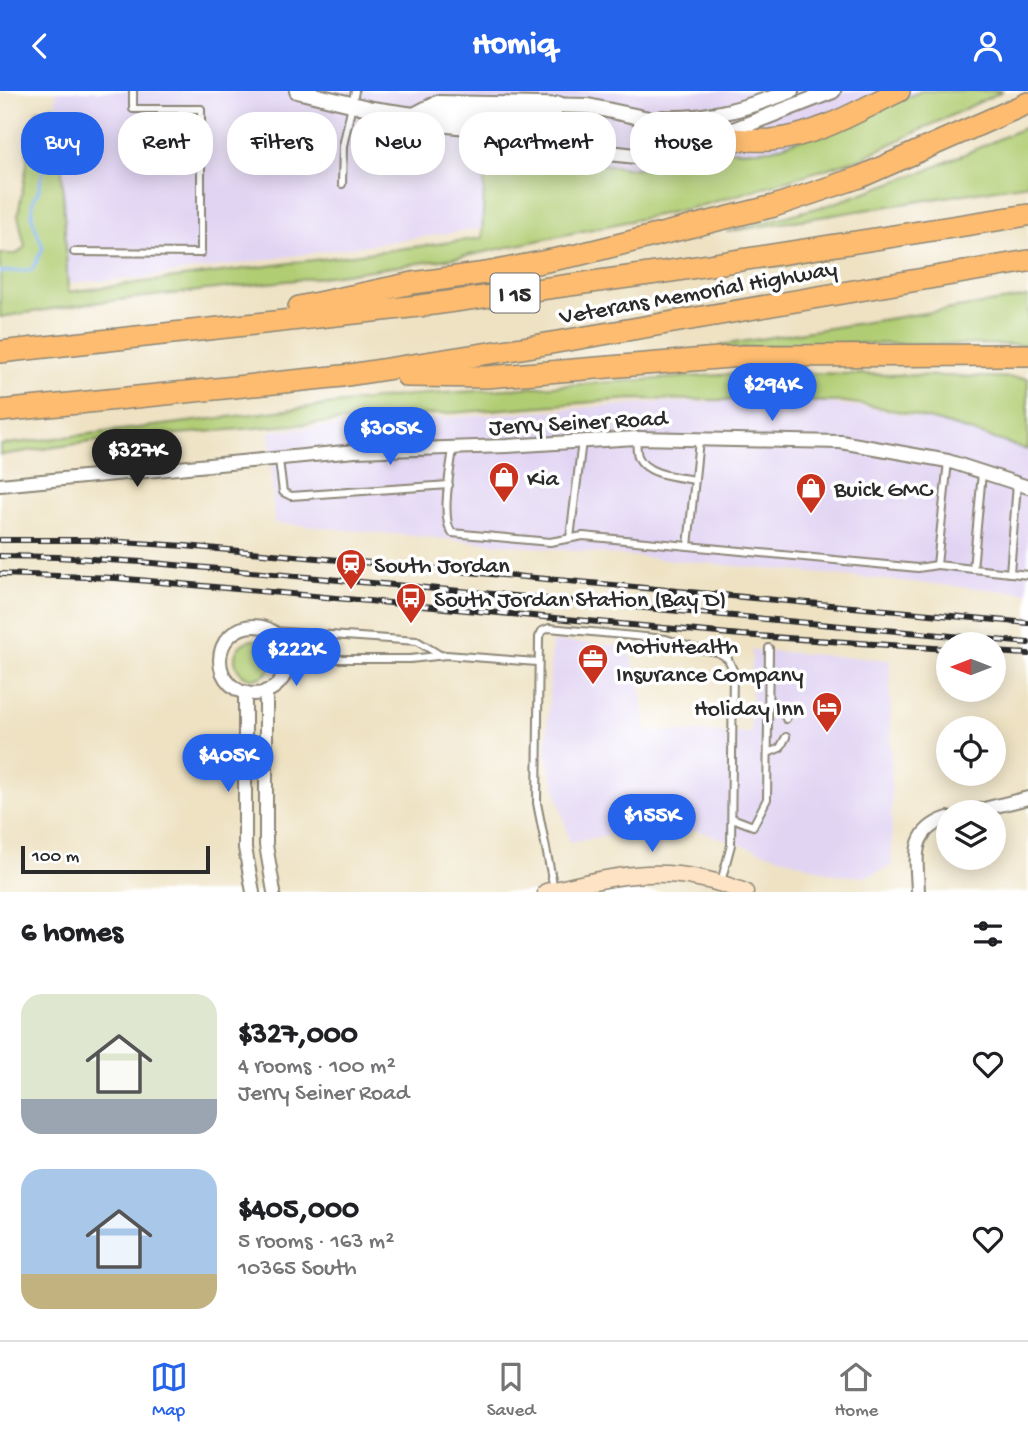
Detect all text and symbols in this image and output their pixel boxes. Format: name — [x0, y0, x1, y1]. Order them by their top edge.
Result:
icon: back — [21, 27, 59, 65]
text: Homiq — [472, 27, 556, 65]
icon: person — [969, 27, 1007, 65]
chip: Buy — [21, 112, 104, 175]
chip: Rent — [118, 112, 213, 175]
chip: Filters — [227, 112, 337, 175]
chip: New — [351, 112, 445, 175]
chip: Apartment — [459, 112, 616, 175]
chip: House — [630, 112, 736, 175]
street label: Veterans Memorial Highway — [557, 256, 840, 333]
road number: I 15 — [490, 273, 540, 313]
pin: $294K — [723, 363, 821, 423]
text: $294K — [744, 372, 800, 399]
street label: Jerry Seiner Road — [488, 405, 670, 444]
pin: $305K — [341, 407, 439, 467]
text: $305K — [360, 416, 420, 443]
pin: $327K — [88, 429, 186, 489]
text: $327K — [108, 438, 166, 465]
shop icon: Kia — [487, 460, 521, 504]
place label: Kia — [527, 466, 559, 495]
shop icon: Buick GMC — [794, 471, 828, 515]
place label: Buick GMC — [833, 477, 934, 506]
station icon: South Jordan — [334, 547, 368, 591]
place label: South Jordan — [374, 553, 510, 582]
bus stop icon: South Jordan Station (Bay D) — [394, 581, 428, 625]
place label: South Jordan Station (Bay D) — [434, 587, 727, 616]
pin: $222K — [247, 629, 345, 688]
north arrow — [936, 632, 1006, 702]
map controls — [936, 632, 1006, 870]
place label: MotivHealth Insurance Company — [616, 634, 804, 691]
text: $222K — [268, 637, 324, 664]
office icon: MotivHealth Insurance Company — [576, 642, 610, 686]
hotel icon: Holiday Inn — [810, 690, 844, 734]
place label: Holiday Inn — [694, 696, 805, 725]
button: locate — [936, 716, 1006, 786]
pin: $405K — [179, 735, 277, 794]
text: $405K — [198, 743, 258, 770]
pin: $155K — [603, 795, 701, 854]
button: layers — [936, 800, 1006, 870]
text: $155K — [624, 803, 680, 830]
scale bar — [21, 843, 210, 875]
text: 100 m — [32, 846, 79, 869]
icon: filters — [969, 915, 1007, 953]
text: 6 homes — [21, 917, 123, 952]
text: $327,000 — [238, 1019, 358, 1054]
icon: home — [77, 1022, 161, 1106]
icon: heart — [969, 1045, 1007, 1083]
text: 4 rooms · 100 m² — [238, 1054, 396, 1081]
text: Jerry Seiner Road — [238, 1081, 409, 1108]
text: $405,000 — [238, 1194, 359, 1229]
icon: home — [77, 1197, 161, 1281]
icon: heart — [969, 1220, 1007, 1258]
text: 5 rooms · 163 m² — [238, 1229, 394, 1256]
text: 10365 South — [238, 1256, 357, 1283]
tab: Map — [150, 1358, 188, 1423]
tab: Saved — [487, 1358, 535, 1423]
tab: Home — [834, 1358, 878, 1423]

